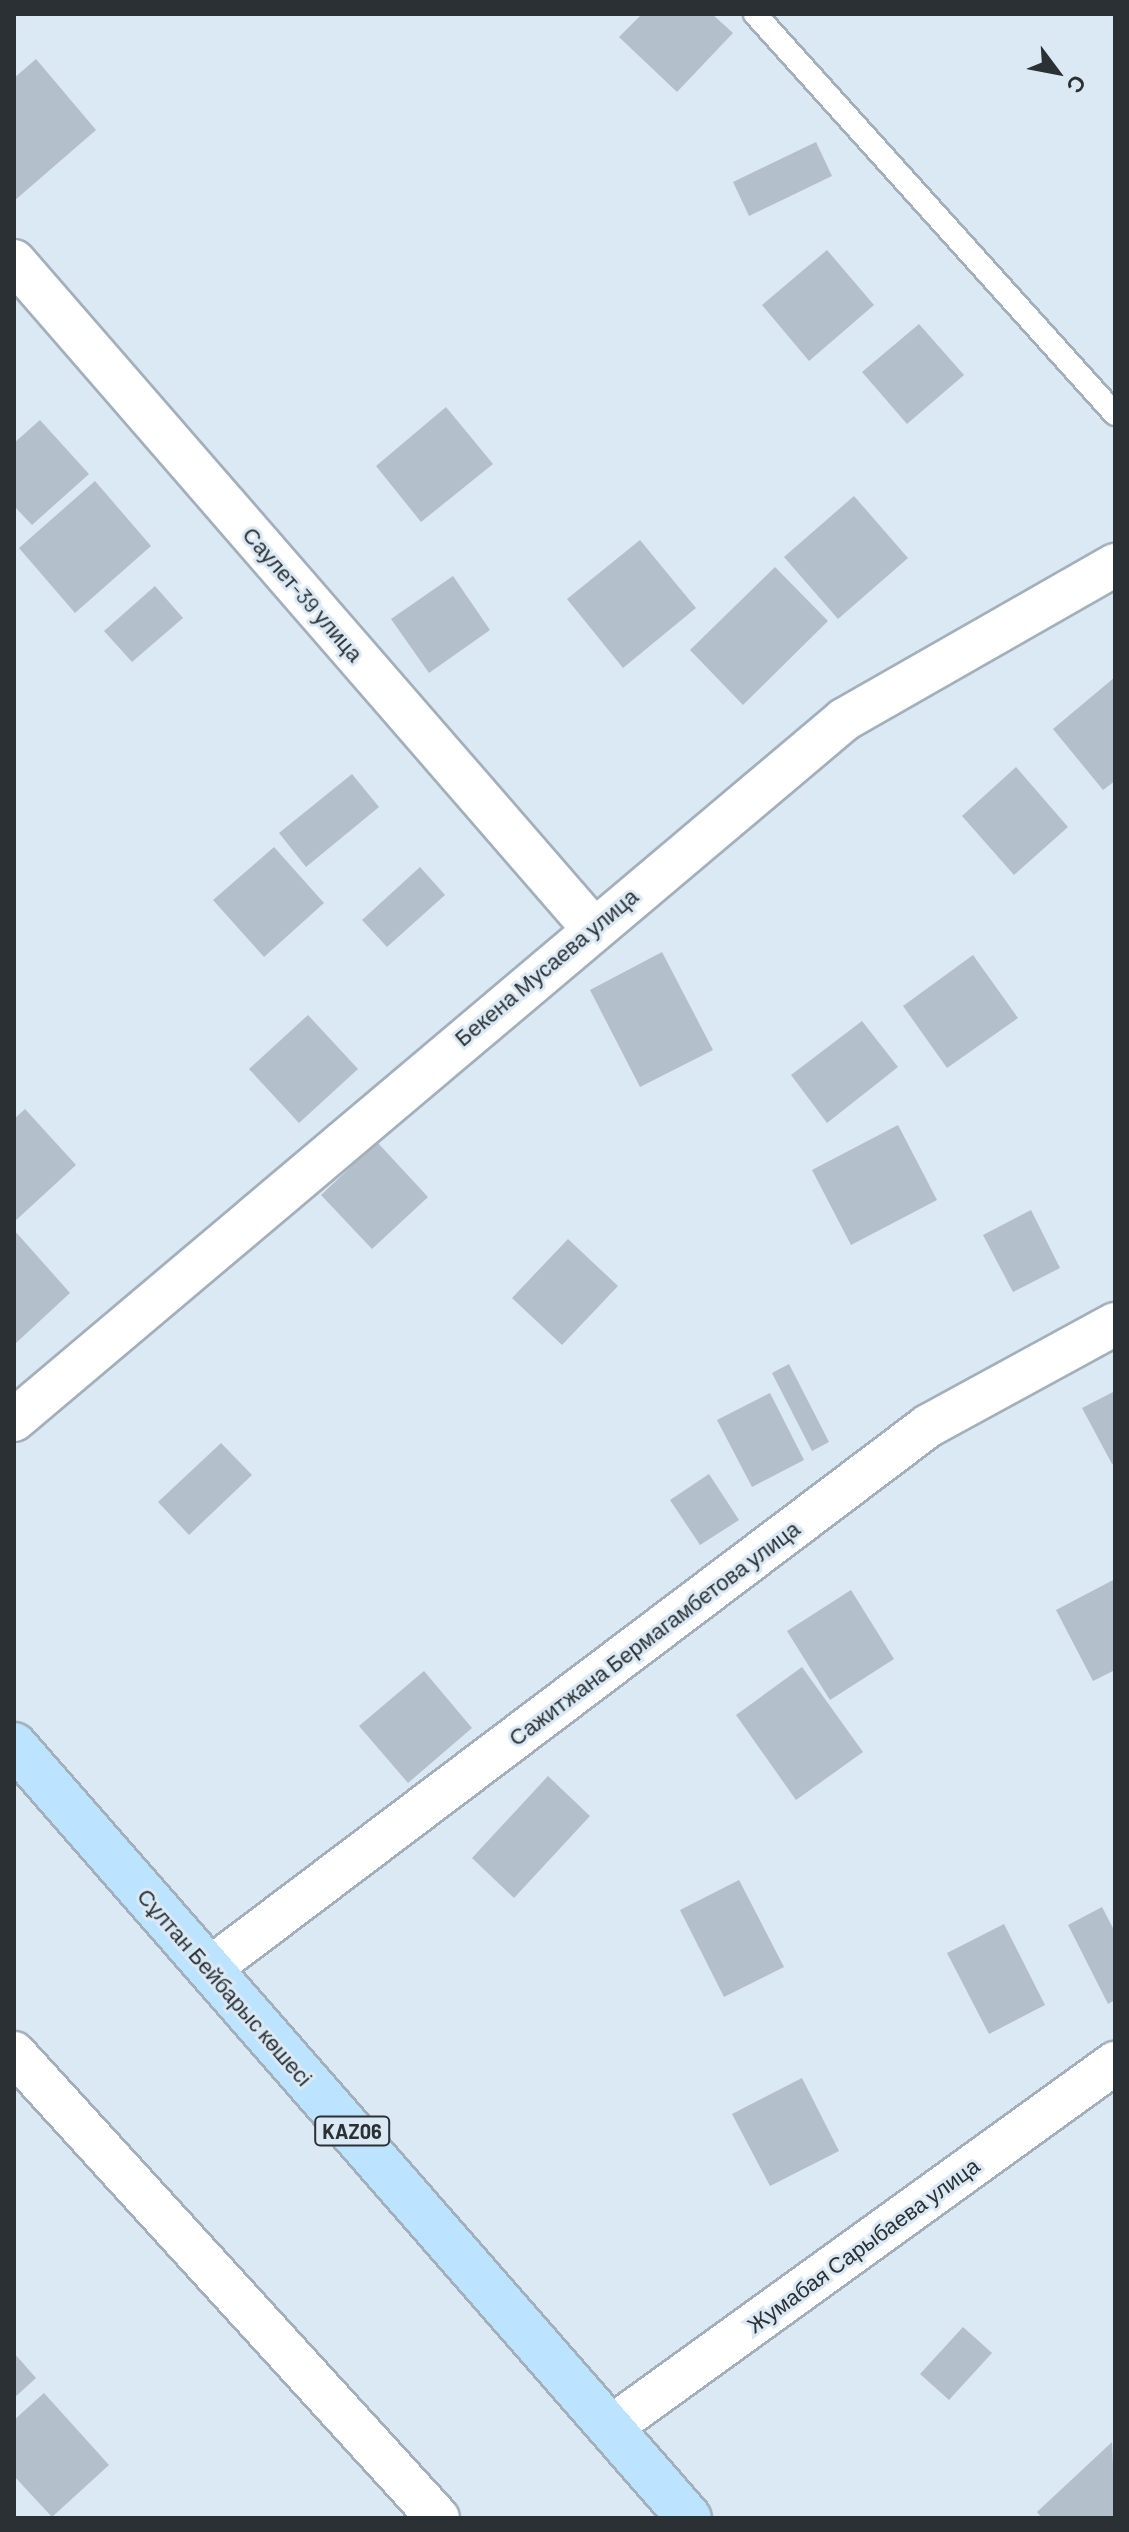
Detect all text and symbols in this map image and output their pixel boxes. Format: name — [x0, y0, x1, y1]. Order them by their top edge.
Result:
north arrow — [1017, 32, 1097, 112]
text: С — [1062, 71, 1093, 98]
street label: Саулет-39 улица — [237, 521, 369, 667]
street label: Бекена Мусаева улица — [449, 883, 643, 1051]
street label: Сажитжана Бермагамбетова улица — [503, 1515, 805, 1751]
street label: Сұлтан Бейбарыс көшесі — [132, 1883, 318, 2091]
road number: KAZ06 — [314, 2115, 390, 2147]
street label: Жумабая Сарыбаева улица — [742, 2152, 984, 2338]

